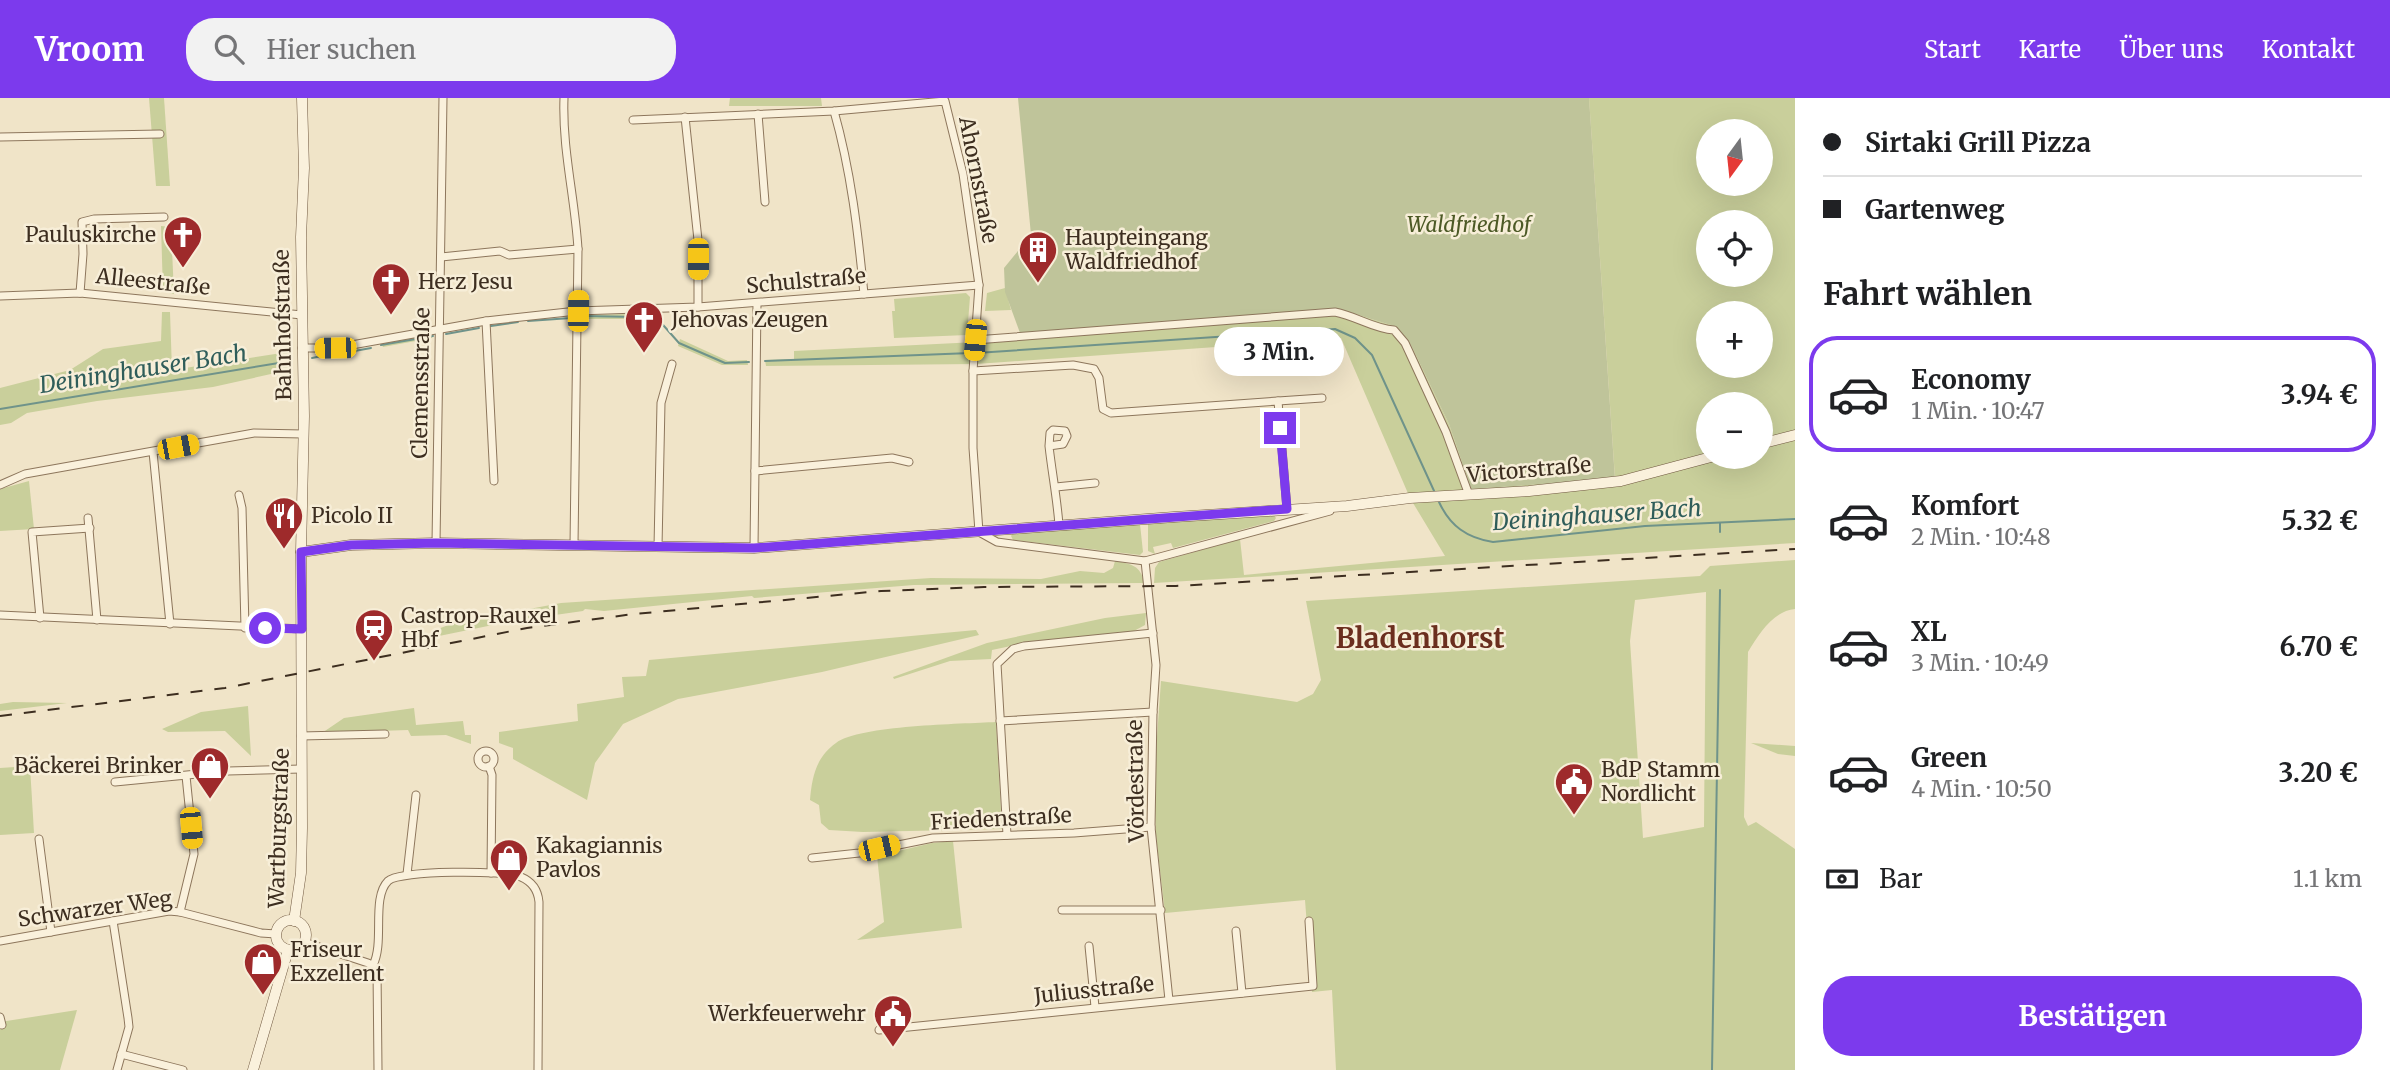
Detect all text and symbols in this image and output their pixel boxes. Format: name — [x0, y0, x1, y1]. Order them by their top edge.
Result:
search box — [186, 18, 676, 81]
text: Vroom — [35, 29, 144, 70]
icon: search — [210, 30, 248, 68]
text: Hier suchen — [266, 33, 416, 66]
text: Start — [1924, 34, 1981, 65]
text: Karte — [2019, 34, 2081, 65]
text: Über uns — [2119, 34, 2224, 65]
text: Kontakt — [2262, 34, 2355, 65]
street label: Ahornstraße — [953, 113, 1004, 246]
north arrow — [1696, 119, 1773, 196]
map controls — [1696, 119, 1773, 469]
text: Sirtaki Grill Pizza — [1865, 126, 2091, 159]
text: Gartenweg — [1865, 193, 2004, 226]
button: locate — [1696, 210, 1773, 287]
park label: Waldfriedhof — [1407, 211, 1534, 238]
church icon: Pauluskirche — [162, 214, 204, 269]
place label: Pauluskirche — [25, 221, 156, 248]
place label: Haupteingang Waldfriedhof — [1064, 224, 1208, 275]
building icon: Haupteingang Waldfriedhof — [1017, 229, 1059, 284]
car — [688, 238, 709, 280]
street label: Bahnhofstraße — [268, 249, 297, 401]
church icon: Herz Jesu — [370, 261, 412, 316]
street label: Alleestraße — [94, 262, 212, 301]
street label: Schulstraße — [745, 262, 867, 299]
place label: Herz Jesu — [418, 268, 513, 295]
text: Fahrt wählen — [1823, 274, 2032, 314]
car — [568, 290, 589, 332]
church icon: Jehovas Zeugen — [623, 299, 665, 354]
button: + — [1696, 301, 1773, 378]
place label: Jehovas Zeugen — [670, 306, 828, 333]
street label: Clemensstraße — [406, 307, 435, 459]
car — [963, 318, 988, 362]
callout: 3 Min. — [1215, 327, 1345, 376]
car — [314, 337, 357, 359]
text: 3 Min. — [1243, 337, 1315, 366]
water label: Deininghauser Bach — [36, 338, 249, 399]
icon: car — [1827, 363, 1890, 426]
text: Economy — [1911, 363, 2031, 396]
text: 3.94 € — [2281, 378, 2358, 411]
button: − — [1696, 392, 1773, 469]
text: 1 Min. · 10:47 — [1911, 396, 2045, 425]
route end — [1264, 412, 1296, 444]
car — [156, 433, 201, 461]
street label: Victorstraße — [1465, 451, 1592, 488]
icon: car — [1827, 489, 1890, 552]
text: Komfort — [1911, 489, 2020, 522]
water label: Deininghauser Bach — [1490, 493, 1703, 536]
restaurant icon: Picolo II — [263, 495, 305, 550]
place label: Picolo II — [311, 502, 393, 529]
text: 5.32 € — [2281, 504, 2358, 537]
text: 2 Min. · 10:48 — [1911, 522, 2051, 551]
place label: Castrop-Rauxel Hbf — [401, 602, 558, 653]
station icon: Castrop-Rauxel Hbf — [353, 607, 395, 662]
route start — [249, 612, 281, 644]
icon: car — [1827, 615, 1890, 678]
text: XL — [1911, 615, 1947, 648]
district label: Bladenhorst — [1335, 620, 1505, 656]
text: 6.70 € — [2280, 630, 2358, 663]
text: 3 Min. · 10:49 — [1911, 648, 2049, 677]
street label: Vördestraße — [1121, 719, 1150, 844]
icon: car — [1827, 741, 1890, 804]
text: Green — [1911, 741, 1987, 774]
shop icon: Bäckerei Brinker — [189, 745, 231, 800]
street label: Wartburgstraße — [262, 747, 295, 909]
place label: Bäckerei Brinker — [14, 752, 183, 779]
place label: BdP Stamm Nordlicht — [1601, 756, 1720, 807]
text: 3.20 € — [2278, 756, 2358, 789]
public building icon: BdP Stamm Nordlicht — [1553, 761, 1595, 816]
text: 4 Min. · 10:50 — [1911, 774, 2052, 803]
street label: Friedenstraße — [930, 801, 1072, 836]
car — [179, 806, 204, 850]
place label: Kakagiannis Pavlos — [536, 832, 663, 883]
car — [857, 833, 902, 863]
shop icon: Kakagiannis Pavlos — [488, 837, 530, 892]
icon: cash — [1823, 860, 1861, 898]
text: Bar — [1879, 862, 1923, 895]
text: 1.1 km — [2293, 864, 2362, 893]
street label: Schwarzer Weg — [16, 884, 174, 933]
place label: Friseur Exzellent — [290, 936, 384, 987]
shop icon: Friseur Exzellent — [242, 941, 284, 996]
street label: Juliusstraße — [1032, 970, 1155, 1009]
button: Bestätigen — [1823, 976, 2362, 1056]
public building icon: Werkfeuerwehr — [872, 993, 914, 1048]
place label: Werkfeuerwehr — [707, 1000, 866, 1027]

